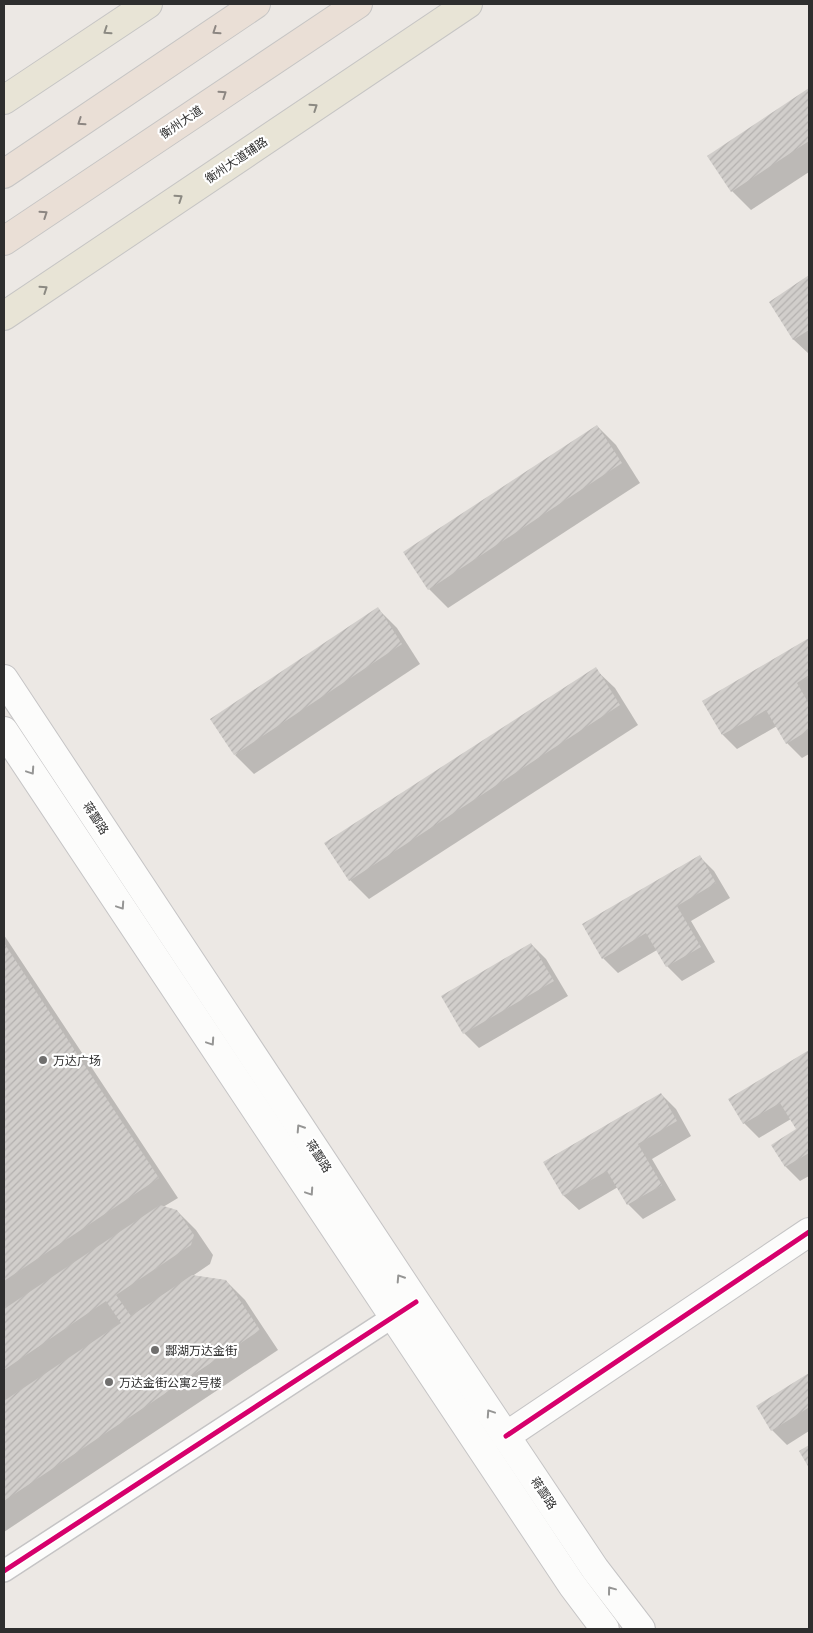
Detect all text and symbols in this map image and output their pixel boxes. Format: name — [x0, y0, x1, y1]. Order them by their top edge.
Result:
one-way arrow — [104, 25, 113, 34]
one-way arrow — [212, 25, 222, 34]
one-way arrow — [217, 91, 227, 100]
street label: 衡州大道 — [157, 102, 205, 142]
one-way arrow — [308, 104, 318, 113]
one-way arrow — [78, 116, 87, 125]
street label: 衡州大道辅路 — [202, 134, 270, 186]
one-way arrow — [173, 195, 183, 204]
one-way arrow — [39, 210, 48, 220]
one-way arrow — [39, 285, 48, 295]
one-way arrow — [25, 765, 34, 775]
street label: 蒋酃路 — [80, 799, 112, 837]
one-way arrow — [115, 901, 124, 910]
one-way arrow — [205, 1036, 214, 1045]
place label: 万达广场 — [53, 1053, 101, 1068]
marker: 万达广场 — [37, 1054, 49, 1066]
one-way arrow — [297, 1124, 307, 1133]
street label: 蒋酃路 — [303, 1137, 335, 1175]
one-way arrow — [304, 1186, 313, 1195]
one-way arrow — [397, 1274, 406, 1283]
place label: 酃湖万达金街 — [165, 1343, 237, 1358]
marker: 酃湖万达金街 — [149, 1344, 161, 1356]
place label: 万达金街公寓2号楼 — [119, 1375, 222, 1390]
marker: 万达金街公寓2号楼 — [103, 1376, 115, 1388]
one-way arrow — [487, 1409, 496, 1419]
street label: 蒋酃路 — [528, 1474, 560, 1512]
one-way arrow — [609, 1587, 617, 1596]

